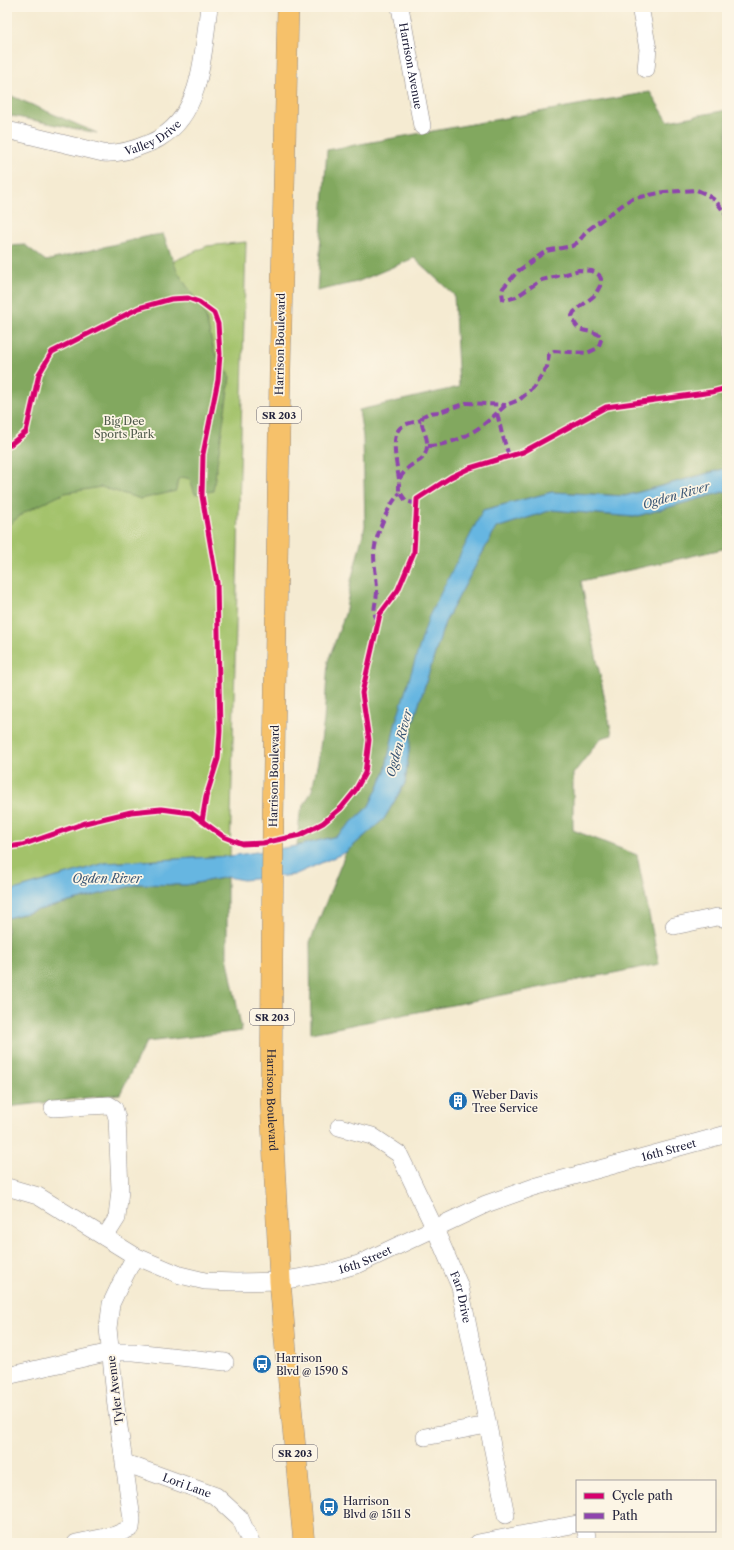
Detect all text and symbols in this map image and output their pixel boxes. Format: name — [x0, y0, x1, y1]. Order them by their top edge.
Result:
street label: Harrison Avenue — [396, 22, 426, 110]
street label: Valley Drive — [122, 117, 184, 158]
street label: Harrison Boulevard — [272, 293, 288, 395]
road number: SR 203 — [257, 407, 301, 423]
park label: Big Dee Sports Park — [94, 414, 155, 441]
water label: Ogden River — [641, 478, 713, 512]
water label: Ogden River — [383, 706, 416, 778]
street label: Harrison Boulevard — [266, 725, 282, 827]
water label: Ogden River — [72, 871, 143, 886]
road number: SR 203 — [250, 1009, 294, 1025]
street label: Harrison Boulevard — [264, 1049, 281, 1152]
place label: Weber Davis Tree Service — [471, 1088, 538, 1115]
building icon: Weber Davis Tree Service — [447, 1090, 469, 1112]
street label: 16th Street — [640, 1136, 698, 1164]
street label: 16th Street — [337, 1243, 394, 1277]
street label: Farr Drive — [447, 1269, 474, 1324]
place label: Harrison Blvd @ 1590 S — [276, 1351, 348, 1378]
bus stop icon: Harrison Blvd @ 1590 S — [251, 1353, 273, 1375]
street label: Tyler Avenue — [104, 1355, 126, 1425]
road number: SR 203 — [273, 1445, 317, 1461]
street label: Lori Lane — [161, 1470, 213, 1501]
legend — [576, 1480, 716, 1532]
text: Cycle path — [612, 1488, 673, 1503]
place label: Harrison Blvd @ 1511 S — [343, 1494, 411, 1521]
bus stop icon: Harrison Blvd @ 1511 S — [318, 1496, 340, 1518]
text: Path — [612, 1508, 638, 1523]

